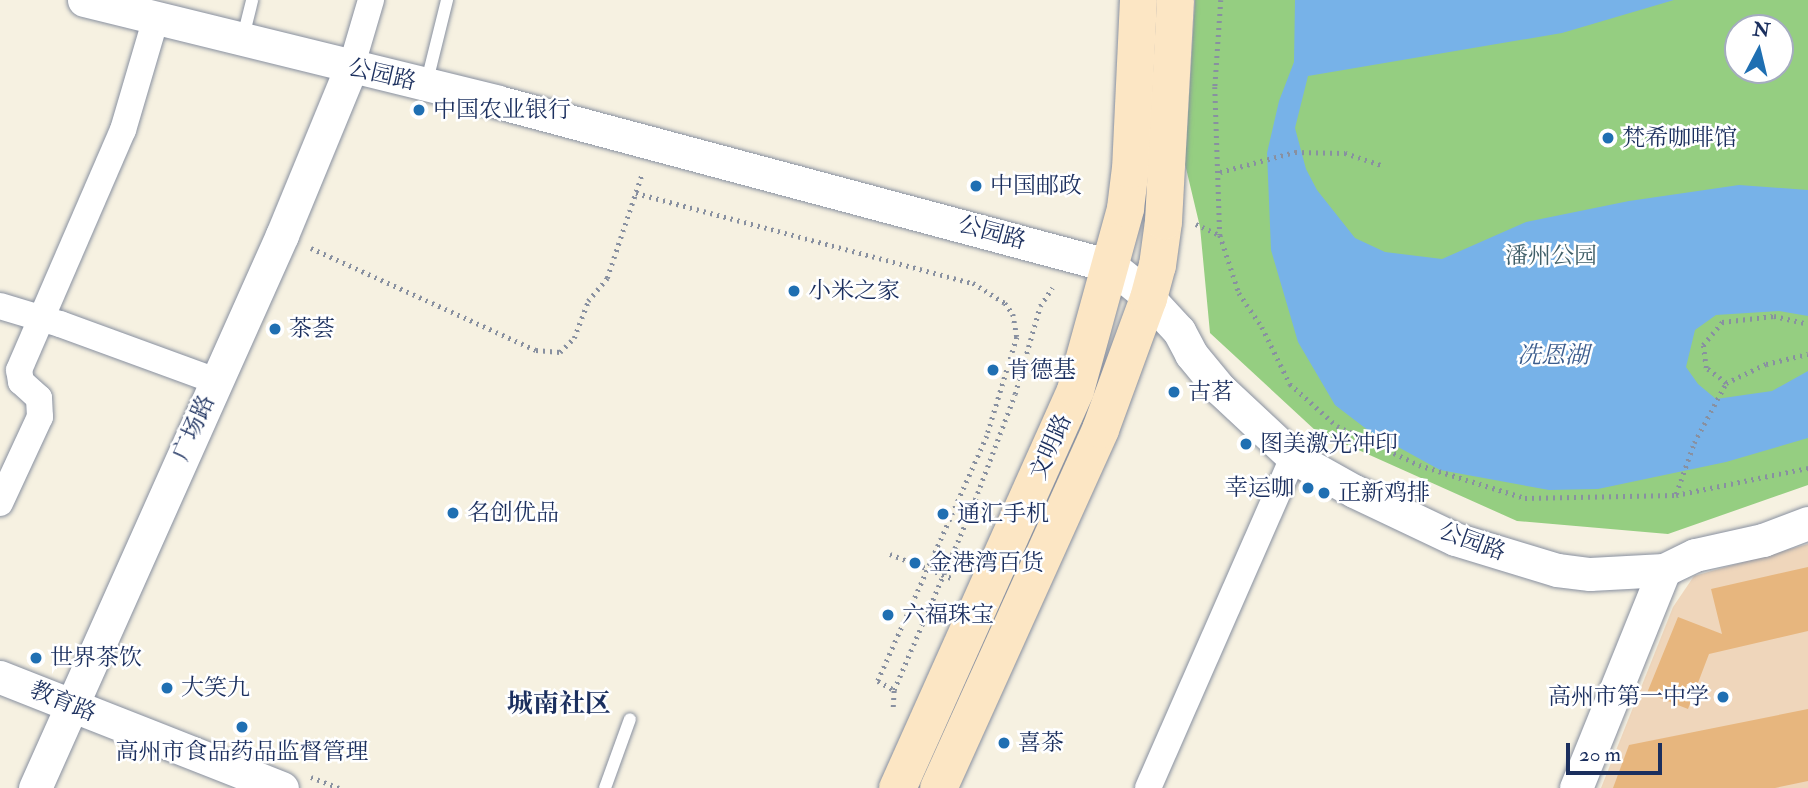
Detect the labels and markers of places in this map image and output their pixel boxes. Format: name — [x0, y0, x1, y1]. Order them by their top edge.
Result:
place label: 中国农业银行 — [433, 96, 571, 124]
marker: 中国农业银行 — [411, 102, 427, 118]
place label: 梵希咖啡馆 — [1622, 124, 1737, 152]
marker: 梵希咖啡馆 — [1600, 130, 1616, 146]
place label: 中国邮政 — [990, 172, 1082, 200]
marker: 中国邮政 — [968, 178, 984, 194]
place label: 小米之家 — [808, 277, 900, 305]
marker: 小米之家 — [786, 283, 802, 299]
place label: 茶荟 — [289, 315, 335, 343]
marker: 茶荟 — [267, 321, 283, 337]
place label: 肯德基 — [1007, 356, 1076, 384]
marker: 肯德基 — [985, 362, 1001, 378]
place label: 古茗 — [1188, 378, 1234, 406]
marker: 古茗 — [1166, 384, 1182, 400]
place label: 图美激光冲印 — [1260, 430, 1398, 458]
marker: 图美激光冲印 — [1238, 436, 1254, 452]
place label: 幸运咖 — [1225, 474, 1294, 502]
place label: 正新鸡排 — [1338, 479, 1430, 507]
marker: 幸运咖 — [1300, 480, 1316, 496]
marker: 正新鸡排 — [1316, 485, 1332, 501]
place label: 名创优品 — [467, 499, 559, 527]
place label: 通汇手机 — [957, 500, 1049, 528]
marker: 名创优品 — [445, 505, 461, 521]
marker: 通汇手机 — [935, 506, 951, 522]
place label: 金港湾百货 — [929, 549, 1044, 577]
marker: 金港湾百货 — [907, 555, 923, 571]
place label: 六福珠宝 — [902, 601, 994, 629]
marker: 六福珠宝 — [880, 607, 896, 623]
place label: 世界茶饮 — [50, 644, 142, 672]
marker: 世界茶饮 — [28, 650, 44, 666]
place label: 大笑九 — [181, 674, 250, 702]
marker: 大笑九 — [159, 680, 175, 696]
place label: 高州市第一中学 — [1548, 683, 1709, 711]
marker: 高州市第一中学 — [1715, 689, 1731, 705]
marker: 高州市食品药品监督管理 — [234, 719, 250, 735]
place label: 喜茶 — [1018, 729, 1064, 757]
marker: 喜茶 — [996, 735, 1012, 751]
place label: 高州市食品药品监督管理 — [116, 738, 368, 766]

